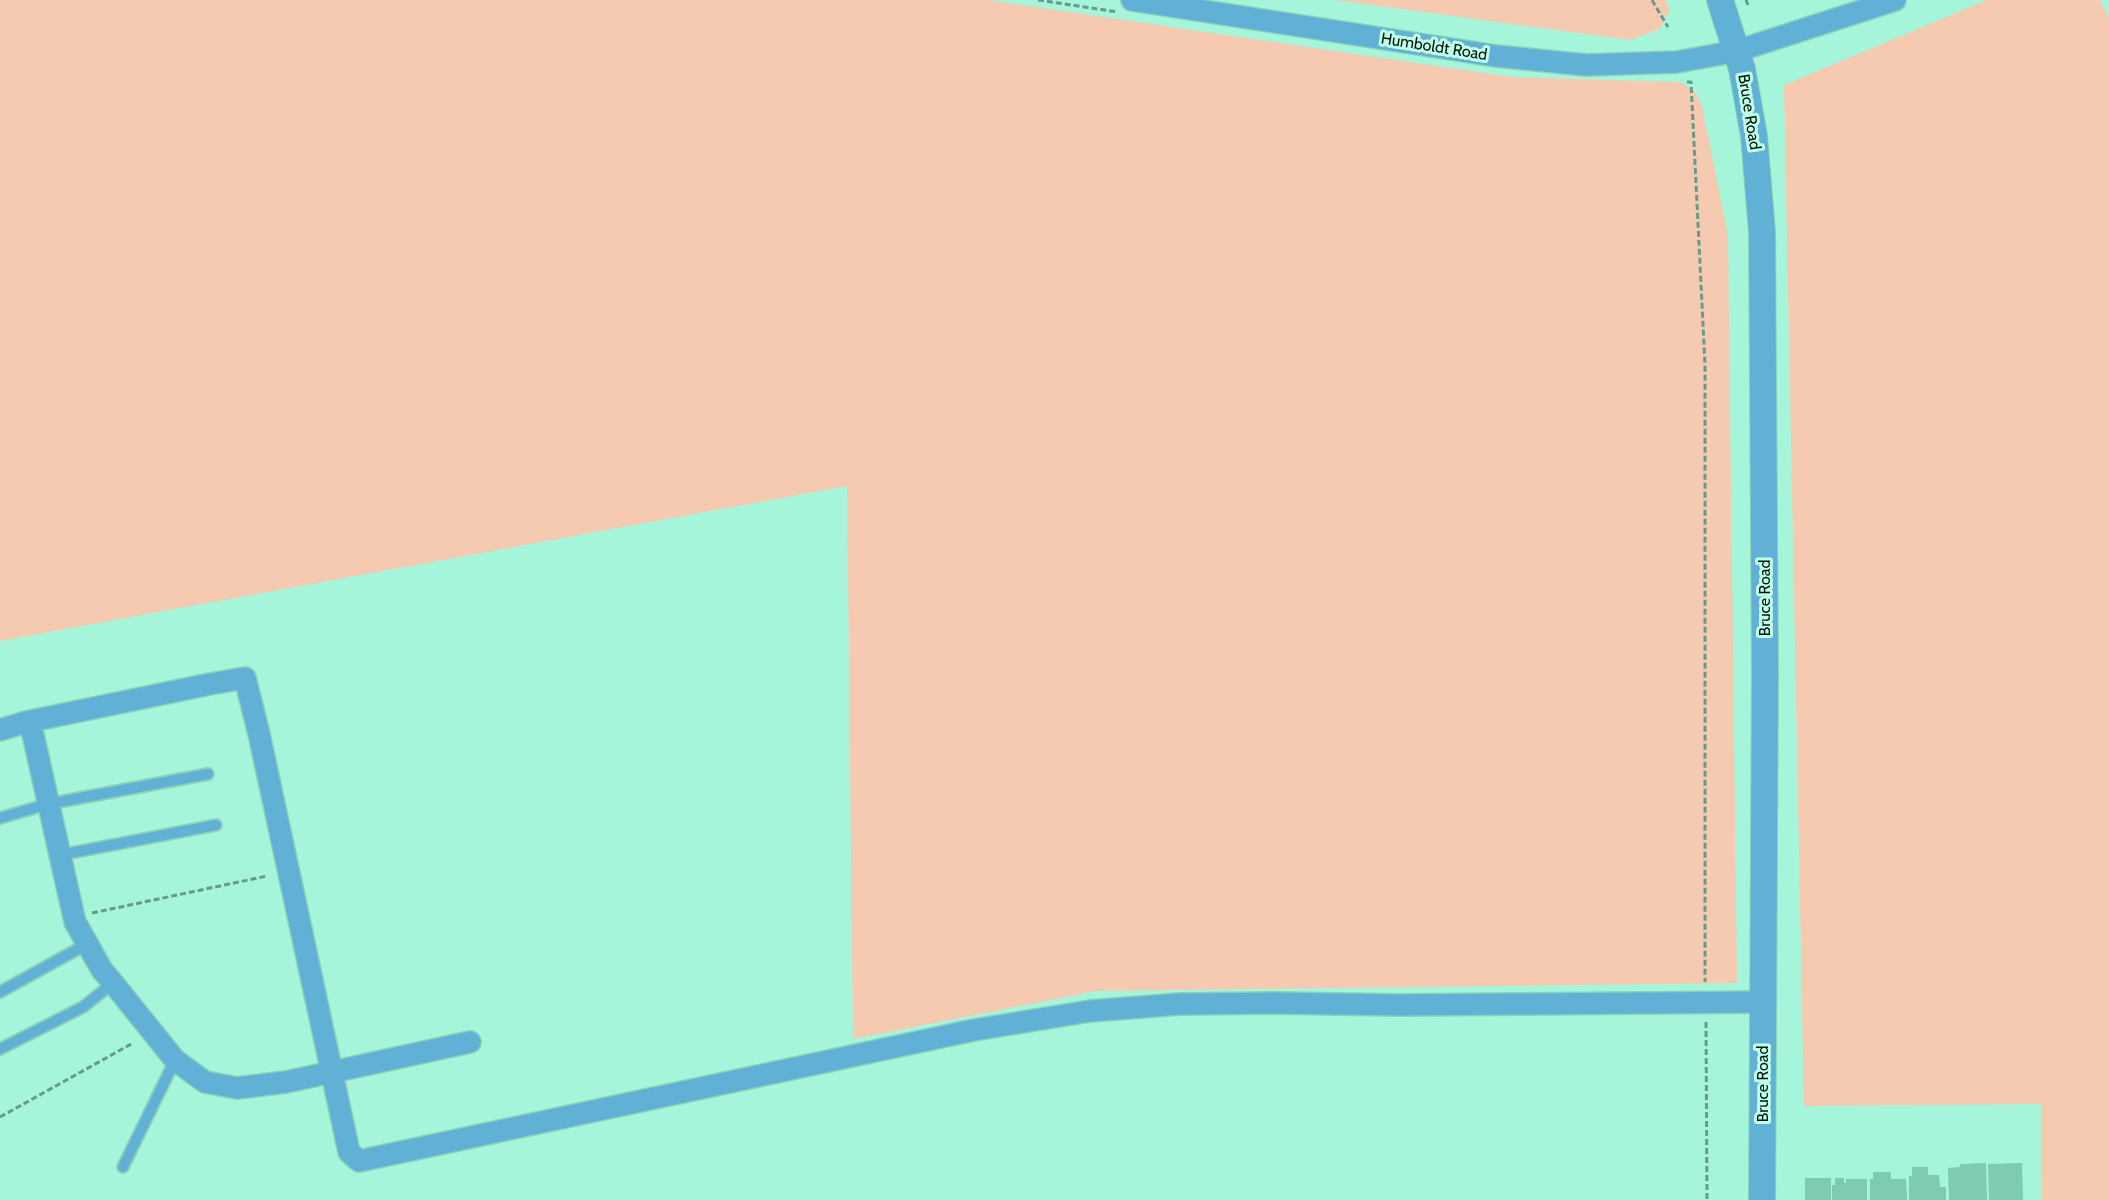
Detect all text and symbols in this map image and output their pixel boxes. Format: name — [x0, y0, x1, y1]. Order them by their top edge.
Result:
street label: Humboldt Road — [1379, 29, 1489, 65]
street label: Bruce Road — [1734, 73, 1764, 151]
street label: Bruce Road — [1755, 560, 1775, 636]
street label: Bruce Road — [1753, 1046, 1773, 1122]

